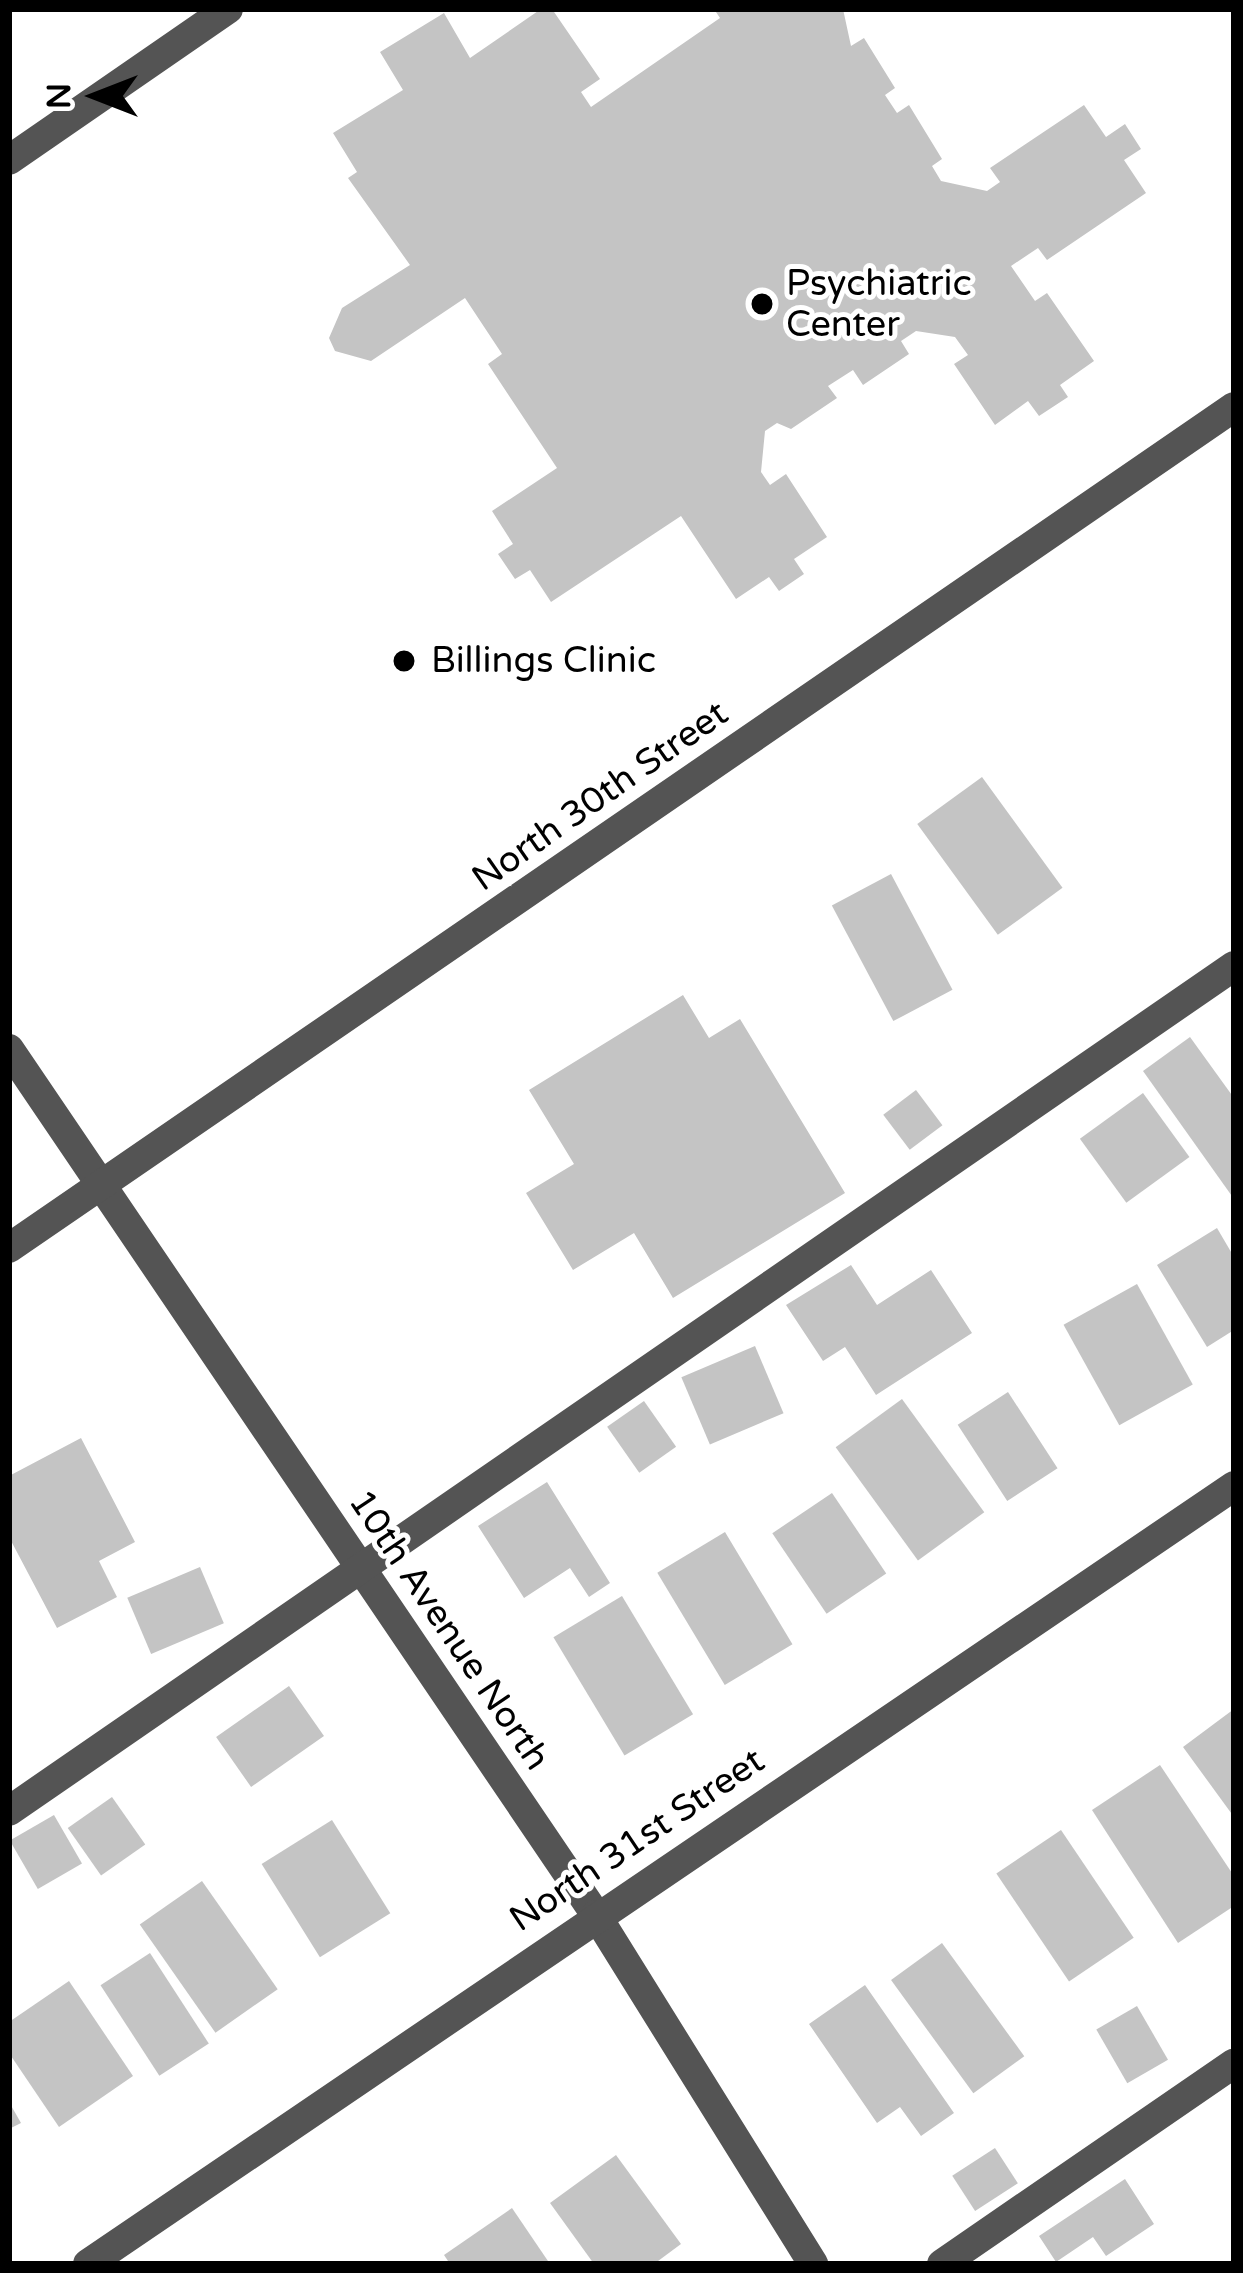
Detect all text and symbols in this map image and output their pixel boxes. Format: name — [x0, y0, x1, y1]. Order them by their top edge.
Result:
north arrow — [36, 36, 156, 156]
text: N — [40, 83, 79, 109]
place label: Psychiatric Center — [786, 261, 972, 346]
marker: Psychiatric Center — [749, 291, 775, 317]
place label: Billings Clinic — [431, 639, 656, 683]
marker: Billings Clinic — [388, 645, 420, 677]
street label: North 30th Street — [464, 692, 736, 900]
street label: 10th Avenue North — [339, 1482, 559, 1778]
street label: North 31st Street — [502, 1739, 772, 1941]

